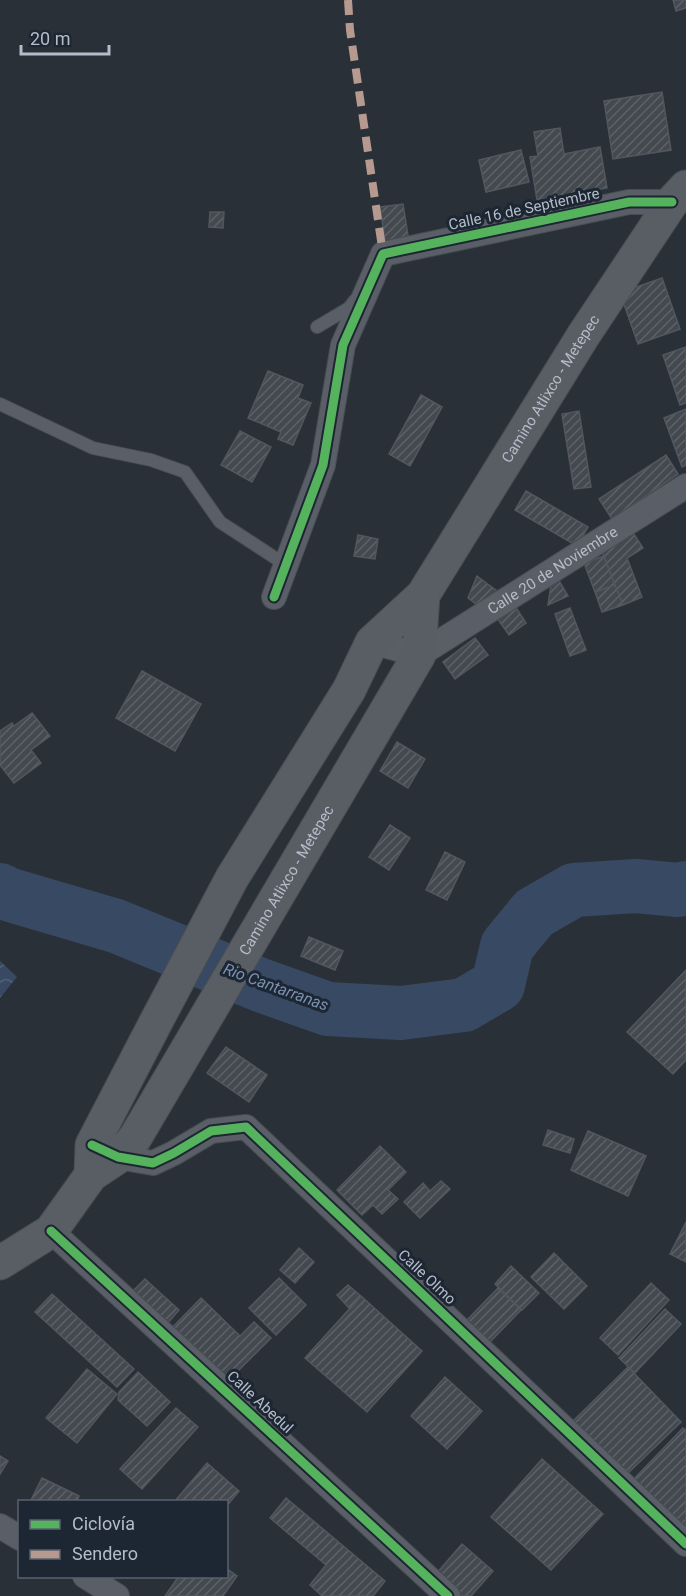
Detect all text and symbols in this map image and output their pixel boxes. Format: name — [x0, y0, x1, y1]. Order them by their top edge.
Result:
scale bar — [21, 18, 110, 56]
text: 20 m — [30, 28, 70, 49]
street label: Calle 16 de Septiembre — [447, 184, 601, 234]
street label: Camino Atlixco - Metepec — [498, 311, 604, 466]
street label: Calle 20 de Noviembre — [484, 523, 621, 618]
street label: Camino Atlixco - Metepec — [236, 802, 338, 958]
water label: Rio Cantarranas — [221, 959, 331, 1015]
street label: Calle Olmo — [394, 1246, 460, 1308]
street label: Calle Abedul — [223, 1367, 297, 1437]
legend — [18, 1500, 228, 1578]
text: Ciclovía — [72, 1513, 135, 1534]
text: Sendero — [72, 1543, 138, 1564]

